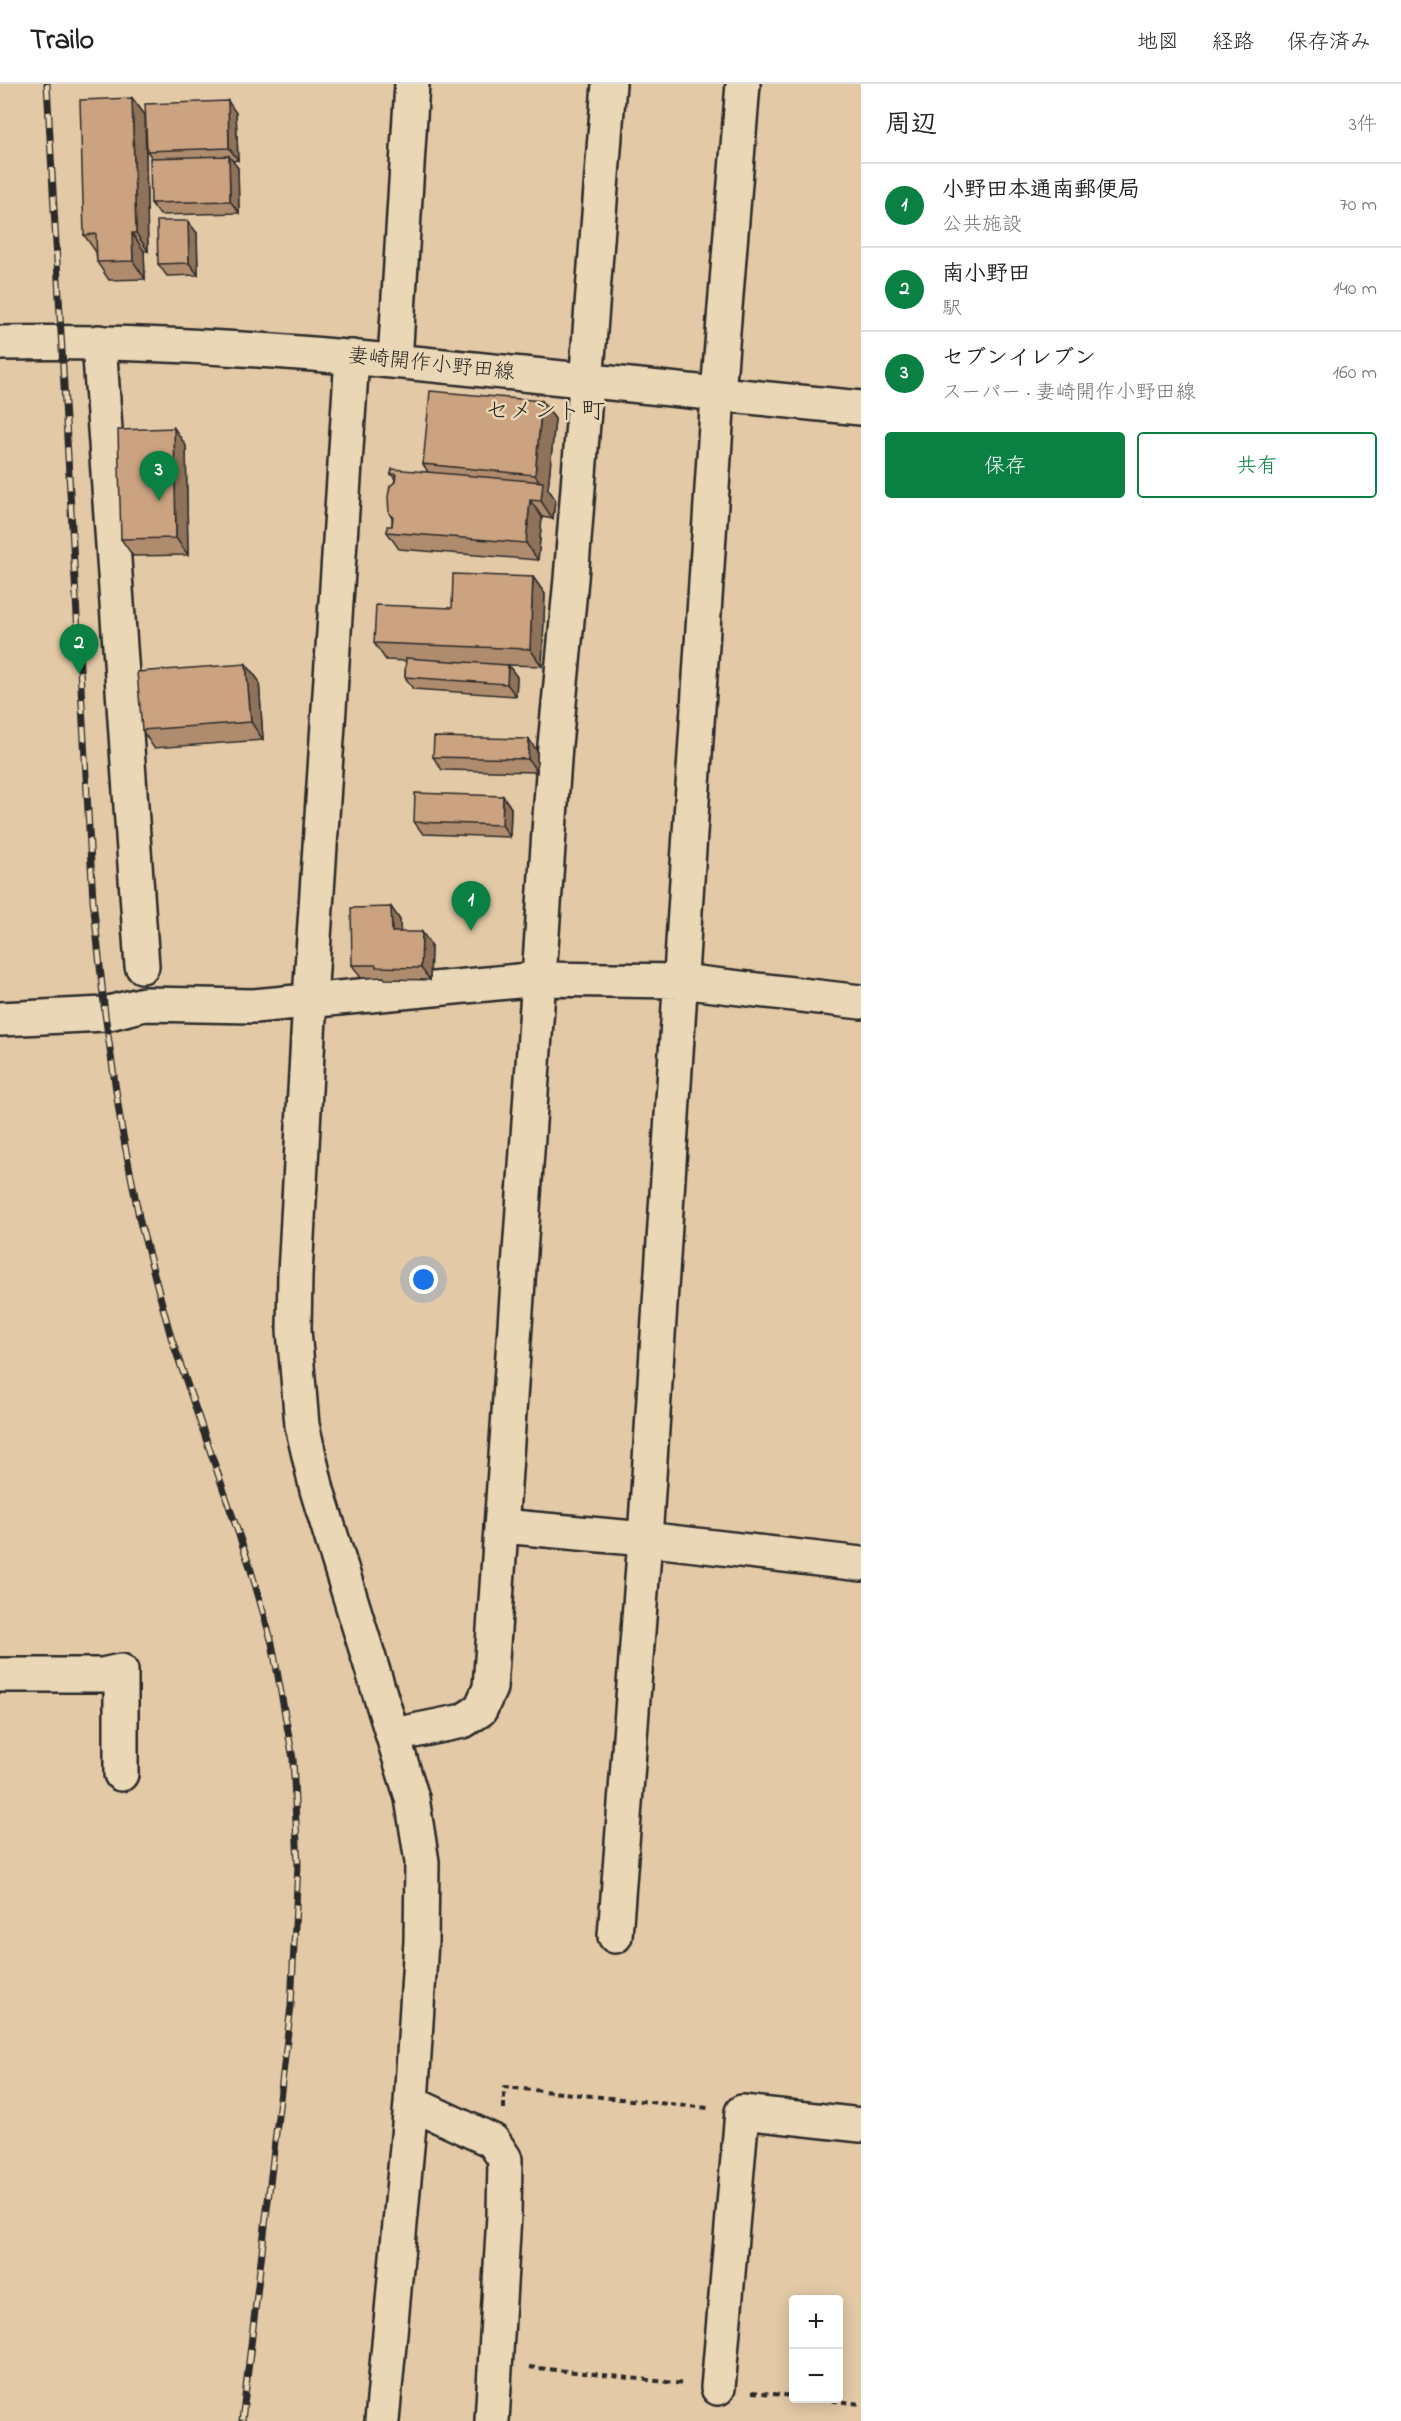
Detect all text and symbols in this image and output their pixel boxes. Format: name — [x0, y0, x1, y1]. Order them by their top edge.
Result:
text: Trailo — [30, 21, 94, 62]
text: 地図 — [1137, 28, 1179, 58]
text: 経路 — [1212, 28, 1254, 58]
text: 保存済み — [1287, 28, 1371, 58]
text: 周辺 — [885, 107, 937, 145]
text: 3件 — [1349, 111, 1377, 140]
text: 小野田本通南郵便局 — [942, 175, 1140, 207]
text: 1 — [901, 191, 908, 220]
text: 70 m — [1340, 191, 1377, 220]
text: 公共施設 — [942, 211, 1022, 240]
text: 南小野田 — [942, 259, 1030, 291]
text: 2 — [900, 275, 909, 304]
text: 140 m — [1333, 275, 1377, 304]
text: 駅 — [942, 295, 962, 324]
street label: 妻崎開作小野田線 — [346, 341, 516, 389]
text: セブンイレブン — [942, 343, 1096, 375]
text: 3 — [900, 359, 909, 388]
text: 160 m — [1333, 359, 1377, 388]
text: スーパー · 妻崎開作小野田線 — [942, 379, 1195, 408]
district label: セメント町 — [485, 395, 605, 430]
button: 保存 — [885, 432, 1125, 498]
button: 共有 — [1137, 432, 1377, 498]
pin: 3 — [140, 452, 178, 501]
pin: 2 — [60, 624, 98, 674]
pin: 1 — [452, 882, 490, 931]
your location — [409, 1265, 438, 1294]
map controls — [789, 2295, 843, 2403]
button: + — [789, 2295, 843, 2349]
button: − — [789, 2349, 843, 2403]

